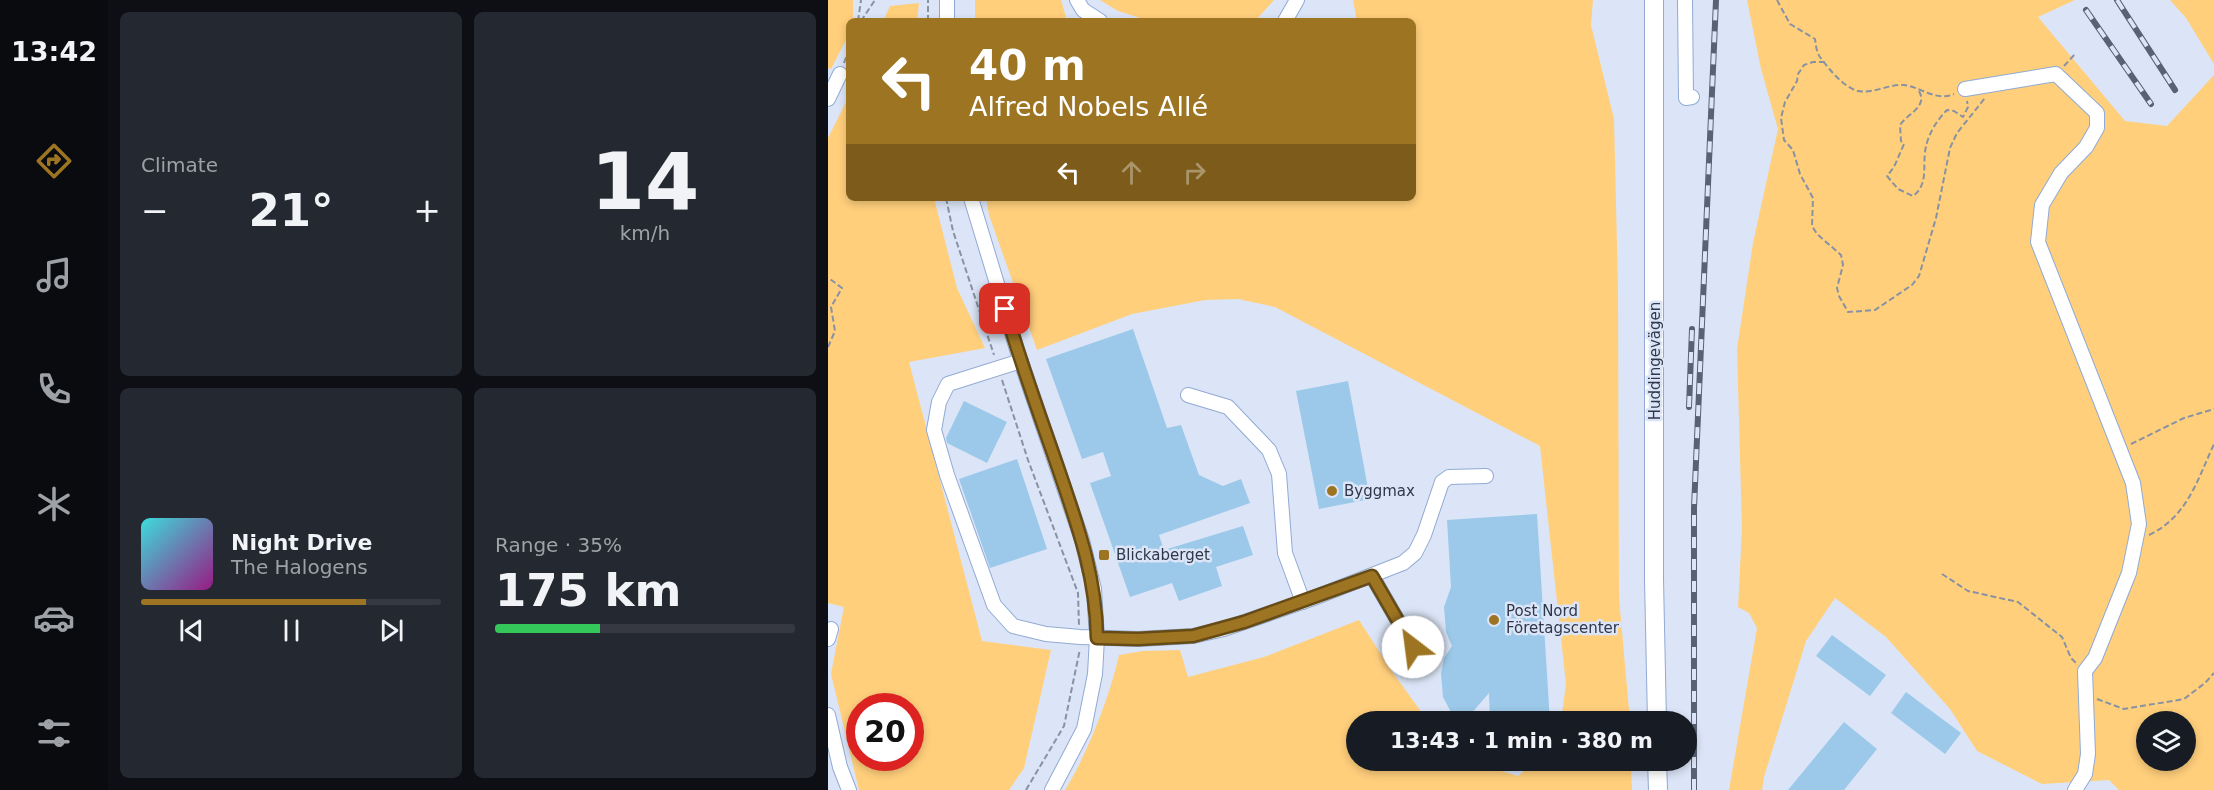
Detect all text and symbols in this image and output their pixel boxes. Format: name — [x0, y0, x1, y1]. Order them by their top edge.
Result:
text: 13:42 — [11, 36, 97, 67]
text: 40 m — [969, 41, 1086, 90]
icon: left — [870, 42, 948, 120]
text: Alfred Nobels Allé — [969, 91, 1208, 122]
text: 14 — [591, 137, 699, 227]
icon: directions — [33, 140, 75, 182]
text: Climate — [141, 153, 218, 177]
icon: left — [1052, 156, 1085, 189]
icon: ahead — [1115, 156, 1148, 189]
icon: right — [1178, 156, 1211, 189]
text: 21° — [248, 184, 334, 237]
text: − — [141, 191, 169, 230]
text: + — [413, 191, 441, 230]
text: km/h — [620, 221, 670, 245]
icon: music — [33, 254, 75, 296]
pin — [979, 283, 1030, 334]
icon: arrive — [988, 292, 1021, 325]
street label: Huddingevägen — [1646, 302, 1664, 420]
icon: phone — [33, 368, 75, 410]
place label: Byggmax — [1344, 482, 1415, 500]
icon: climate — [33, 483, 75, 525]
marker: Byggmax — [1325, 484, 1339, 498]
text: Night Drive — [231, 530, 372, 555]
text: Range · 35% — [495, 533, 622, 557]
place label: Blickaberget — [1116, 546, 1210, 564]
marker: Blickaberget — [1097, 548, 1111, 562]
text: The Halogens — [231, 555, 368, 579]
text: 175 km — [495, 564, 681, 617]
icon: car — [33, 597, 75, 639]
place label: Post Nord Företagscenter — [1506, 602, 1620, 637]
marker: Post Nord Företagscenter — [1487, 613, 1501, 627]
icon: previous — [175, 614, 208, 647]
icon: pause — [275, 614, 308, 647]
icon: next — [375, 614, 408, 647]
position arrow — [1381, 615, 1445, 679]
speed limit sign: 20 — [846, 693, 924, 771]
map controls — [2136, 711, 2196, 771]
button: layers — [2136, 711, 2196, 771]
icon: filters — [33, 712, 75, 754]
text: 13:43 · 1 min · 380 m — [1390, 728, 1653, 753]

